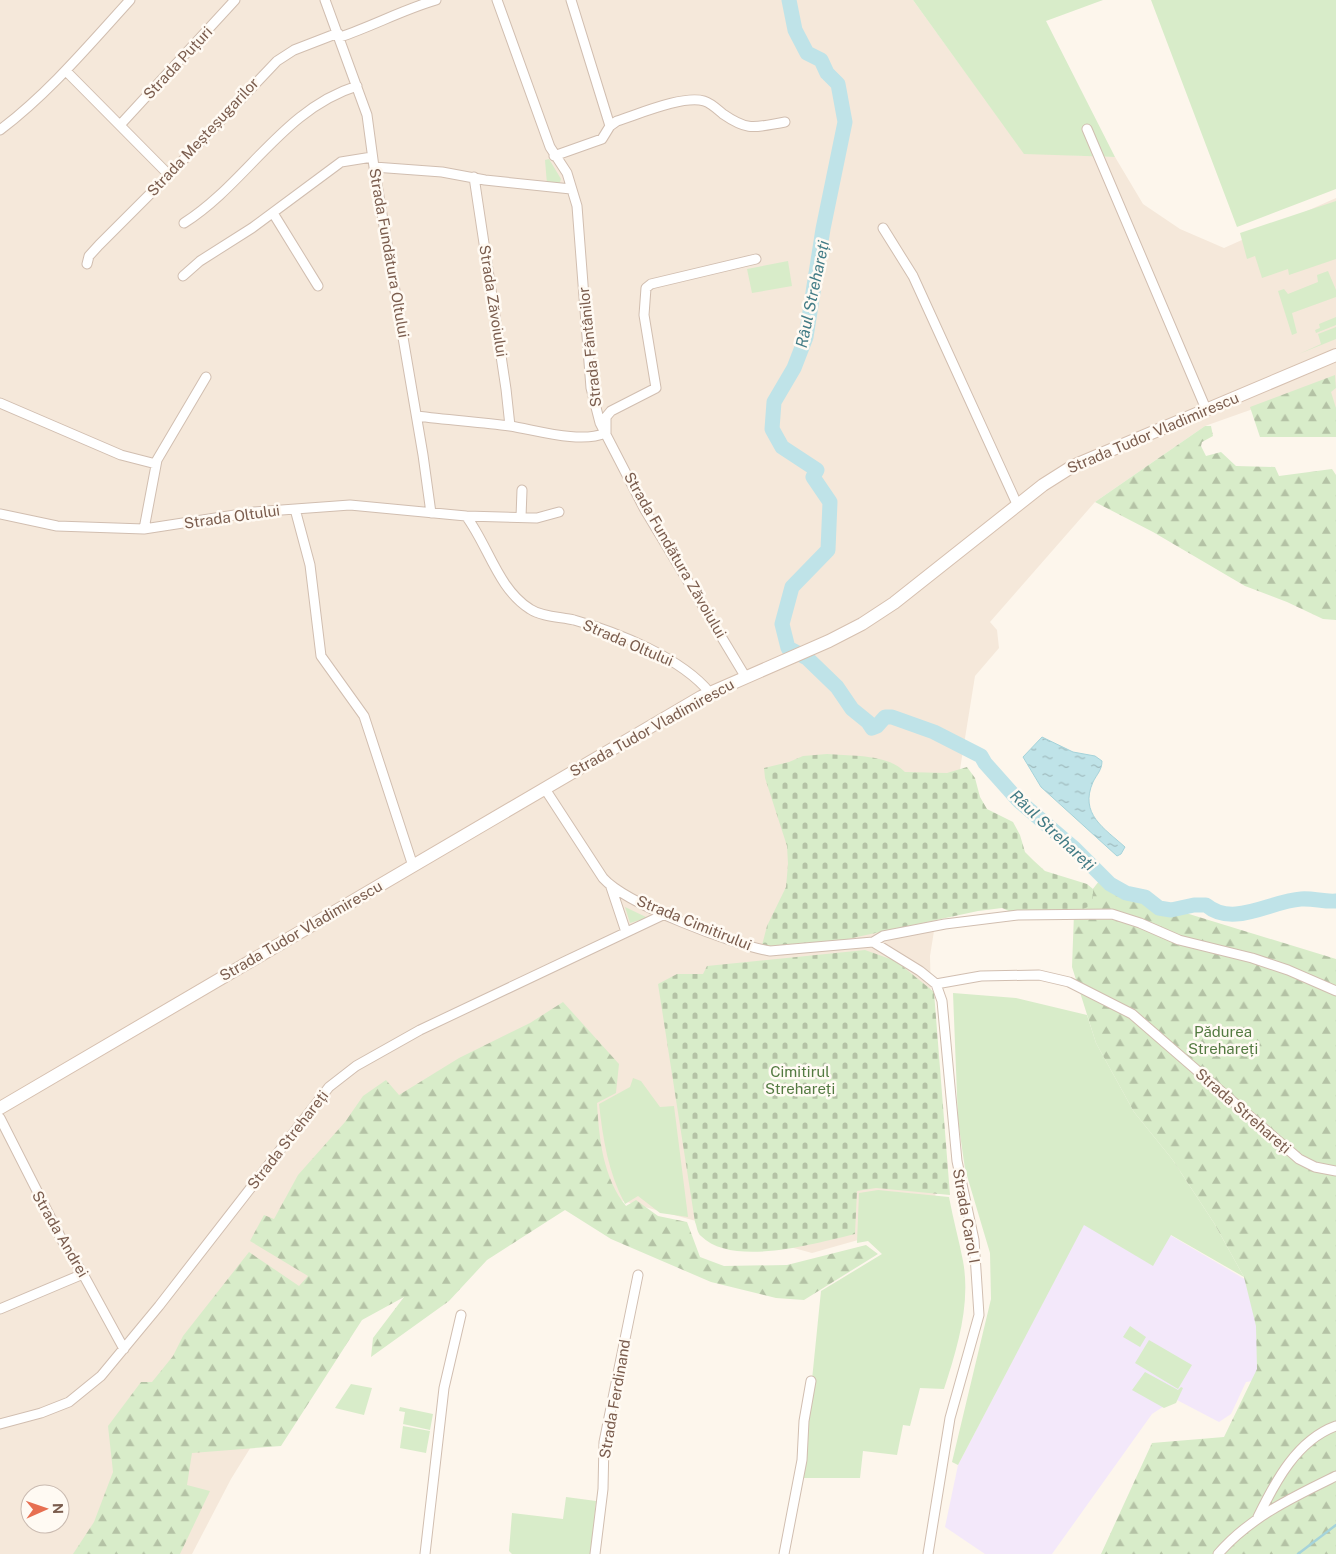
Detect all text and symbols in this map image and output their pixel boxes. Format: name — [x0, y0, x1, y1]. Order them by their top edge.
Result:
street label: Strada Puțuri — [140, 23, 215, 102]
street label: Strada Meșteșugarilor — [143, 74, 262, 199]
street label: Strada Fundătura Oltului — [366, 167, 413, 339]
water label: Râul Strehareți — [792, 239, 833, 350]
street label: Strada Zăvoiului — [476, 244, 511, 358]
street label: Strada Fântânilor — [575, 286, 604, 408]
street label: Strada Tudor Vladimirescu — [1064, 389, 1241, 476]
street label: Strada Fundătura Zăvoiului — [621, 469, 730, 641]
street label: Strada Oltului — [183, 501, 281, 532]
street label: Strada Oltului — [580, 616, 676, 669]
street label: Strada Tudor Vladimirescu — [567, 675, 737, 780]
water label: Râul Strehareți — [1006, 786, 1099, 875]
street label: Strada Tudor Vladimirescu — [216, 877, 385, 984]
street label: Strada Cimitirului — [634, 892, 754, 953]
park label: Pădurea Strehareți — [1188, 1023, 1258, 1057]
park label: Cimitirul Strehareți — [765, 1063, 835, 1097]
street label: Strada Strehareți — [1192, 1065, 1294, 1157]
street label: Strada Strehareți — [244, 1087, 331, 1192]
street label: Strada Carol I — [950, 1167, 983, 1264]
street label: Strada Andrei — [29, 1188, 92, 1280]
street label: Strada Ferdinand — [596, 1338, 633, 1460]
north arrow — [20, 1484, 70, 1534]
text: N — [50, 1503, 66, 1514]

